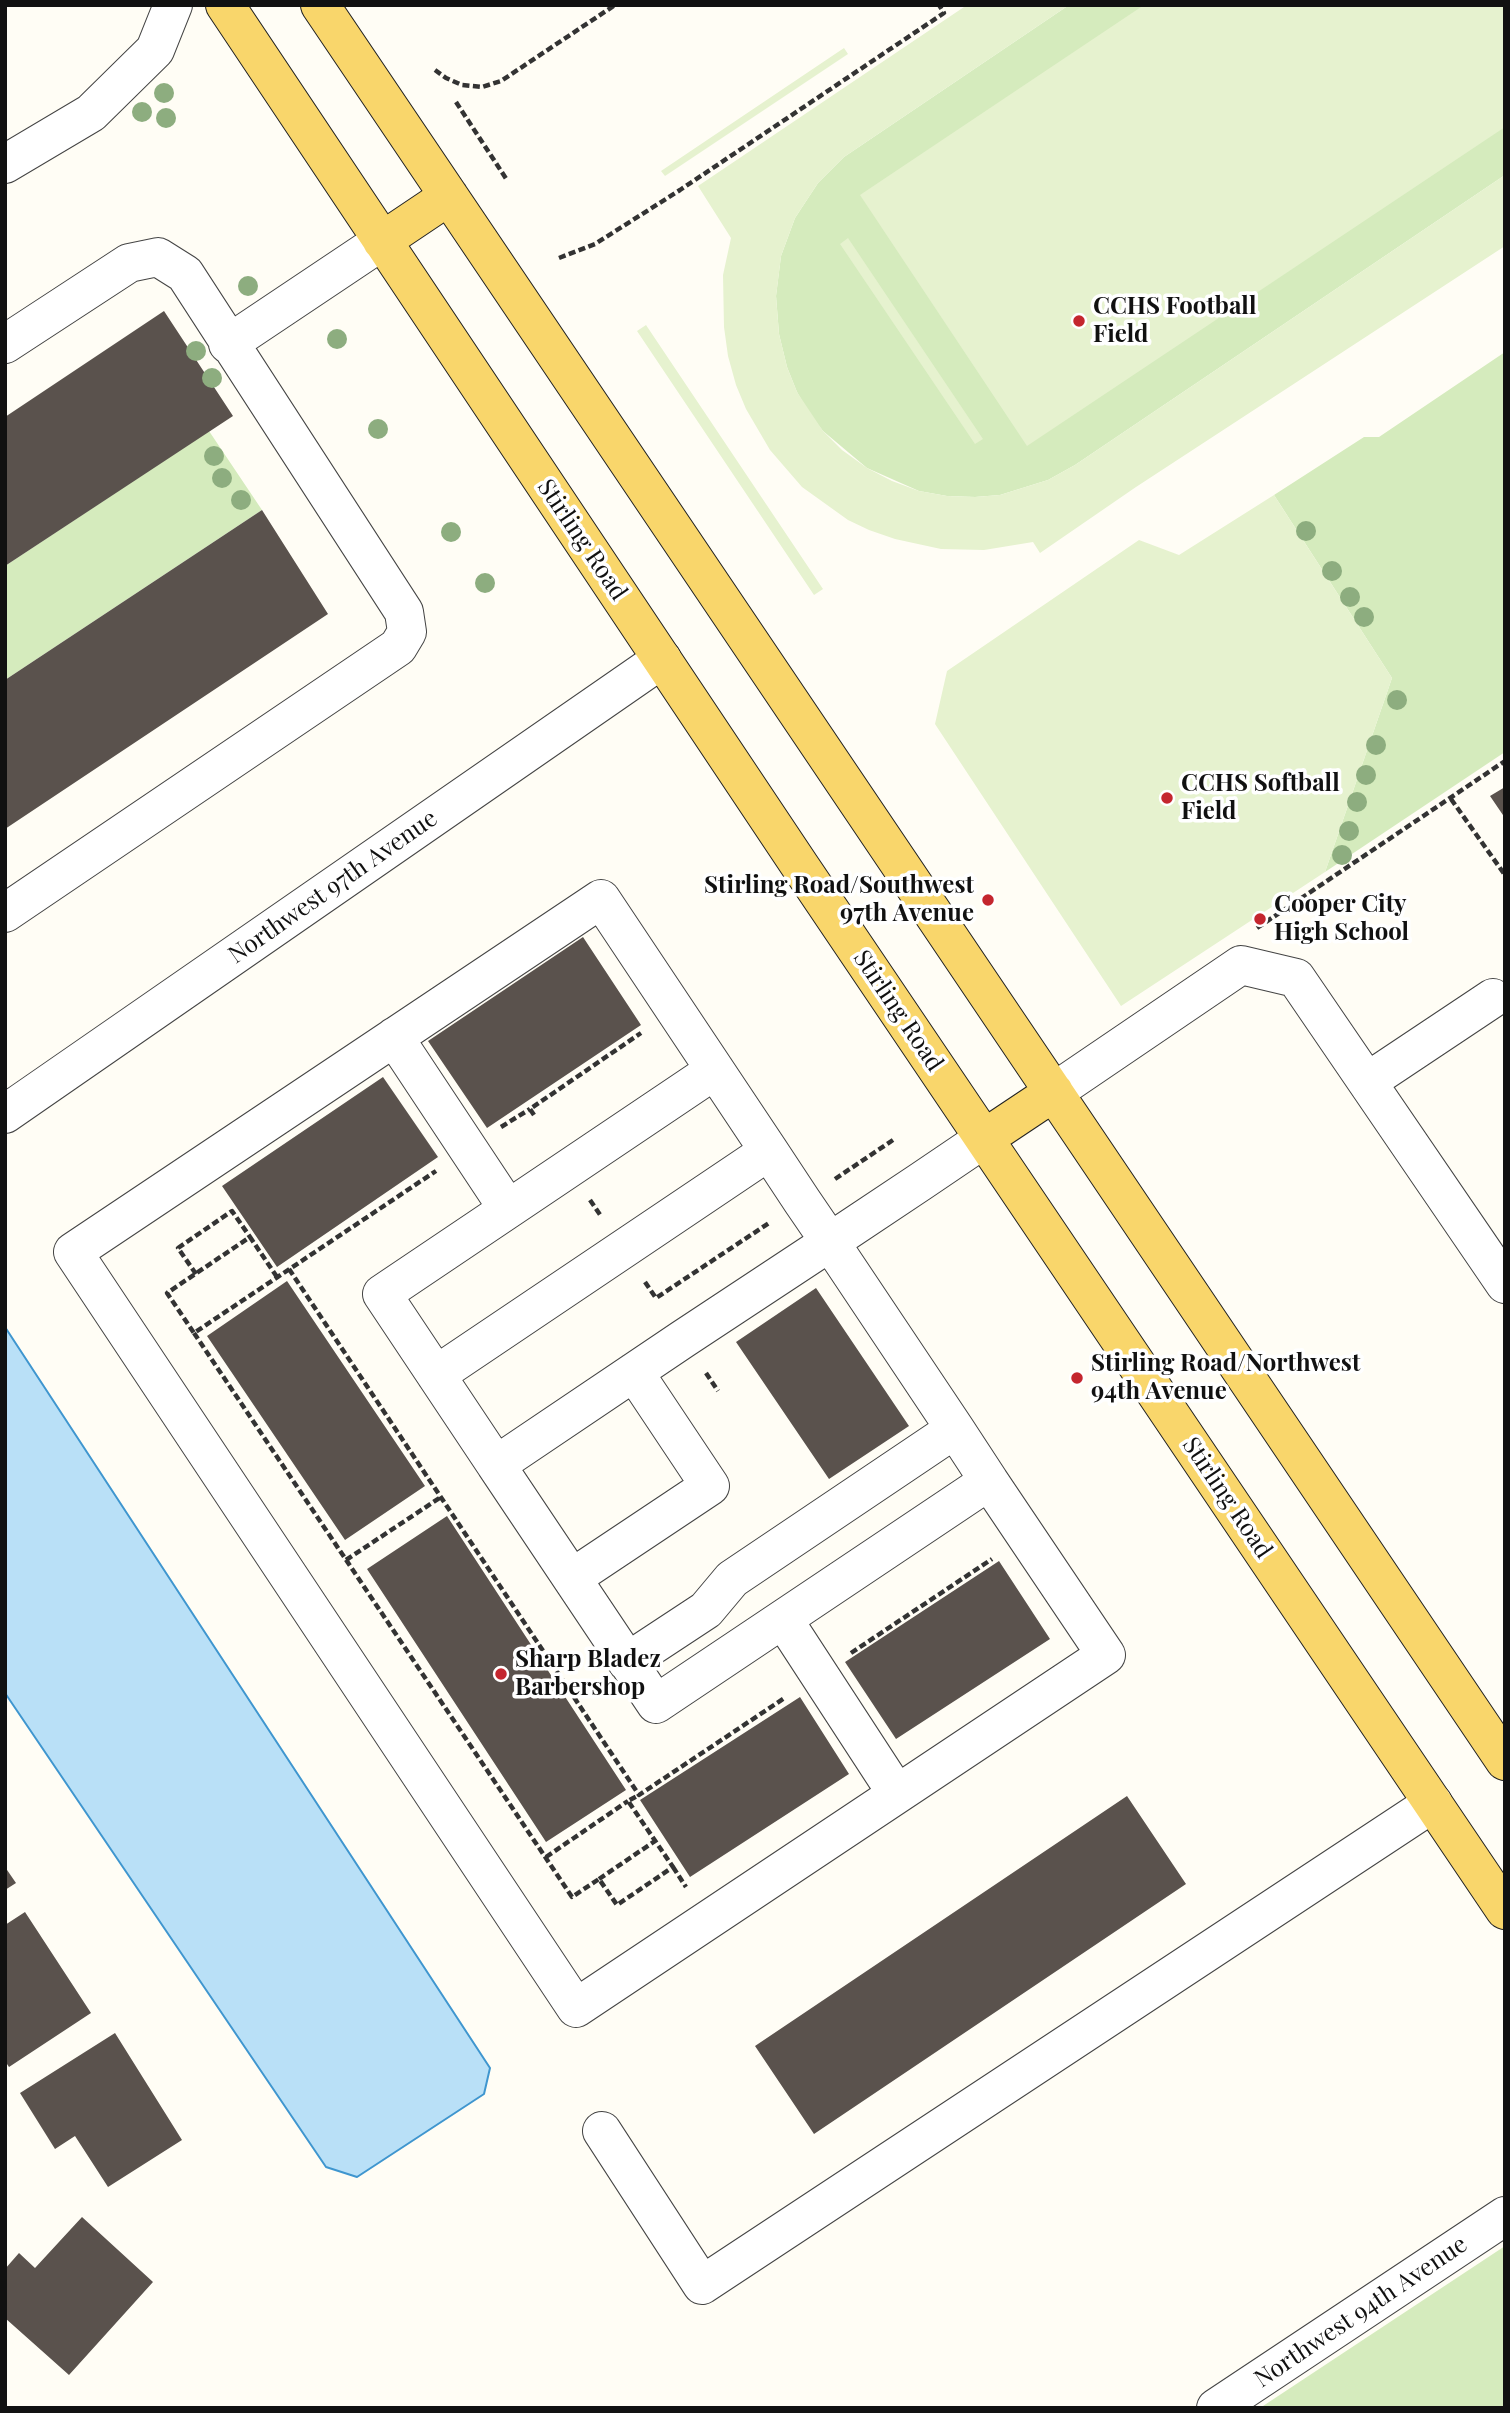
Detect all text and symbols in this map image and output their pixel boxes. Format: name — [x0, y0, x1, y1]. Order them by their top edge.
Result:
place label: CCHS Football Field — [1093, 293, 1256, 349]
marker: CCHS Football Field — [1071, 313, 1087, 329]
street label: Stirling Road — [531, 474, 633, 606]
place label: CCHS Softball Field — [1181, 770, 1340, 826]
marker: CCHS Softball Field — [1159, 790, 1175, 806]
street label: Northwest 97th Avenue — [223, 804, 443, 970]
place label: Stirling Road/Southwest 97th Avenue — [704, 872, 974, 928]
place label: Cooper City High School — [1274, 891, 1409, 947]
marker: Stirling Road/Southwest 97th Avenue — [980, 892, 996, 908]
marker: Cooper City High School — [1252, 911, 1268, 927]
street label: Stirling Road — [847, 945, 949, 1077]
place label: Stirling Road/Northwest 94th Avenue — [1091, 1350, 1360, 1406]
marker: Stirling Road/Northwest 94th Avenue — [1069, 1370, 1085, 1386]
street label: Stirling Road — [1176, 1432, 1278, 1564]
place label: Sharp Bladez Barbershop — [515, 1646, 661, 1702]
marker: Sharp Bladez Barbershop — [493, 1666, 509, 1682]
street label: Northwest 94th Avenue — [1249, 2230, 1473, 2394]

